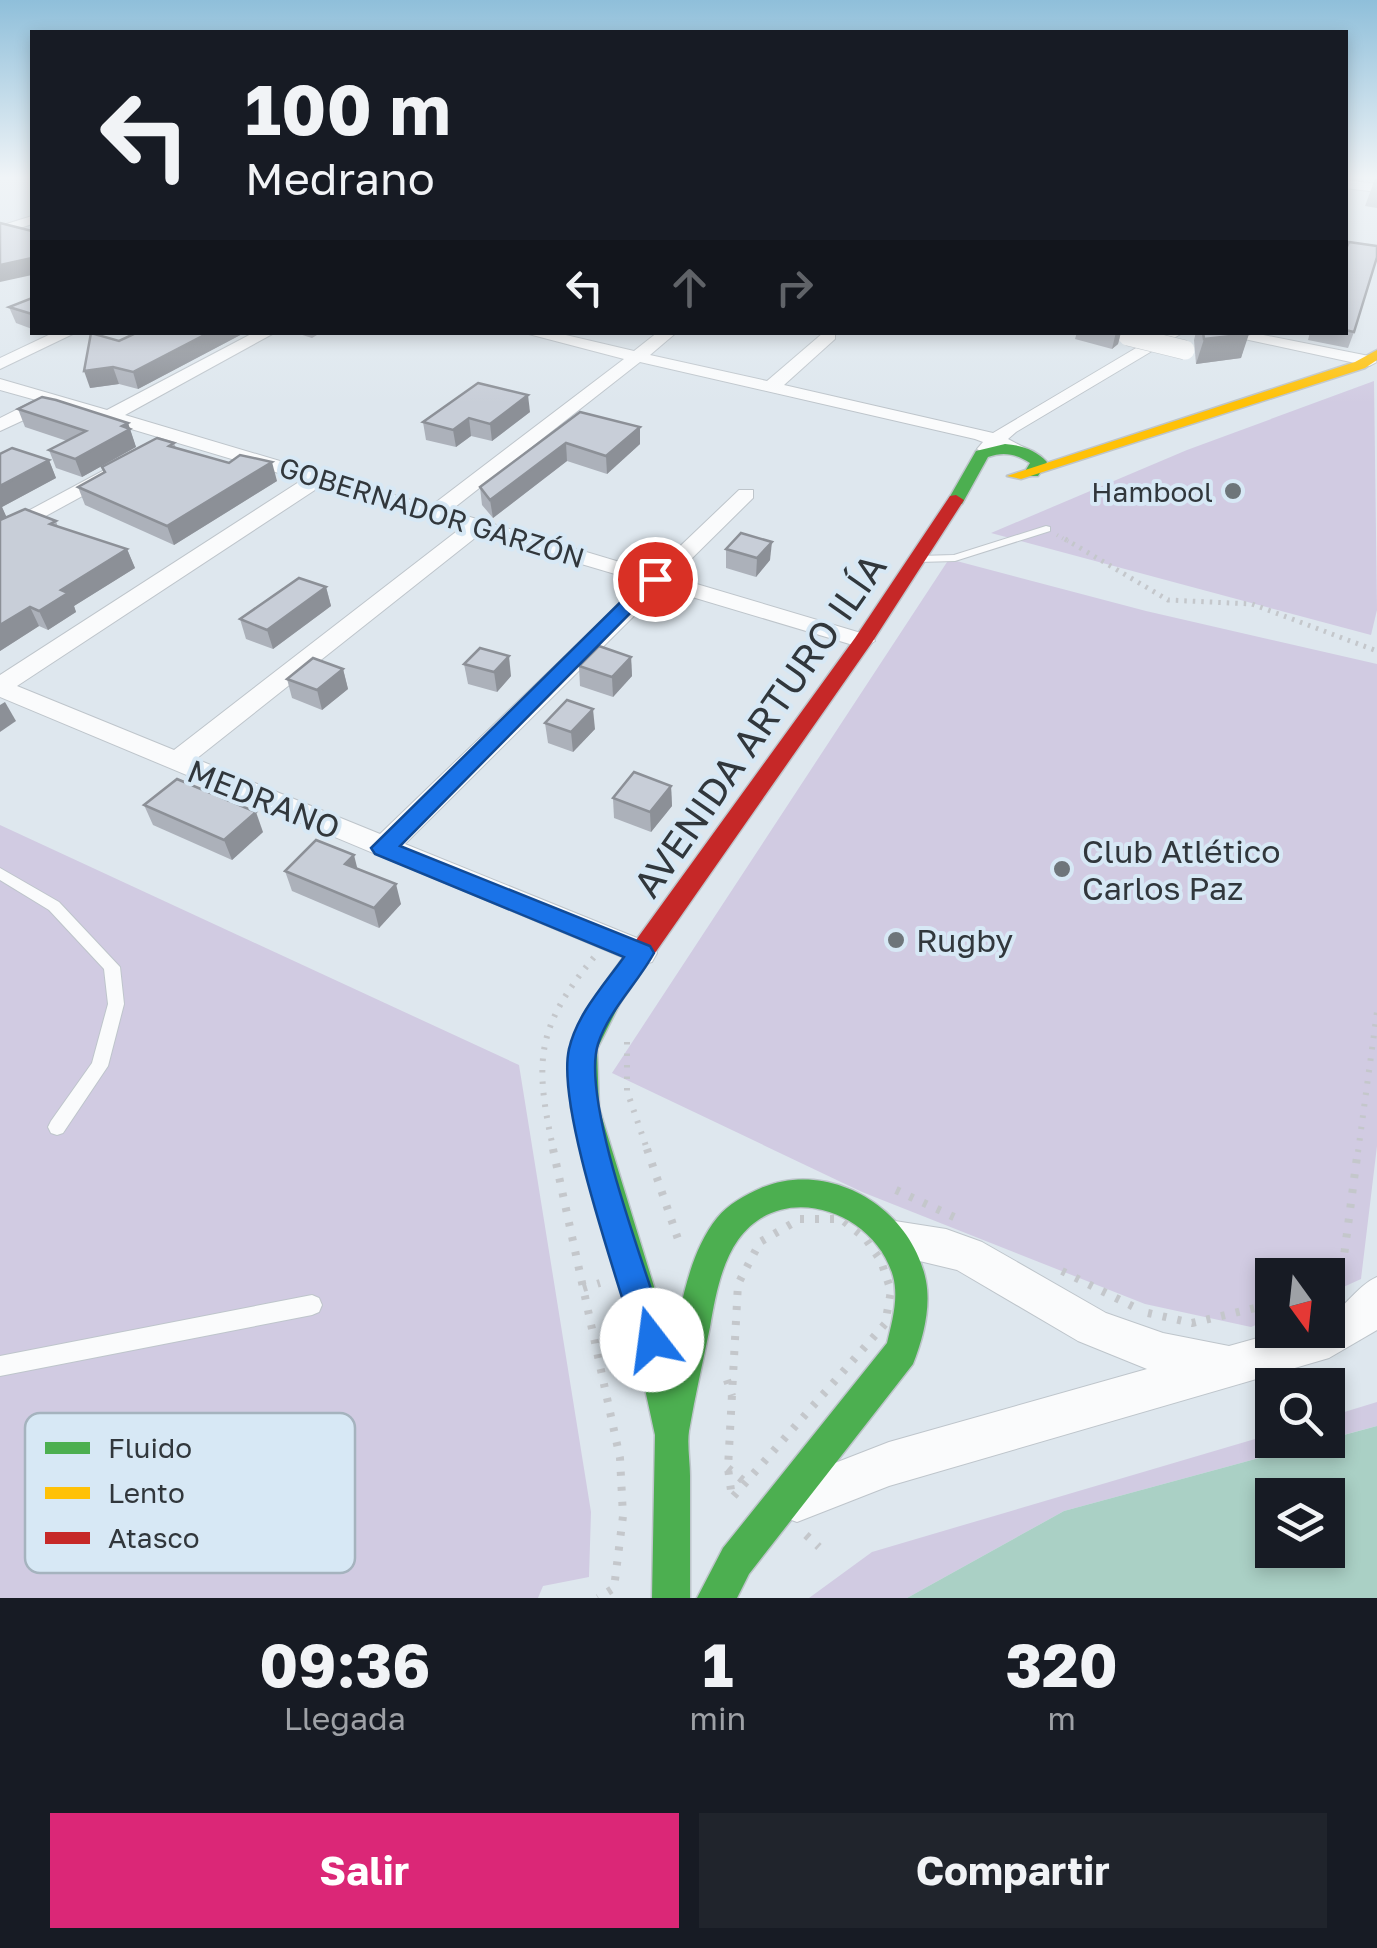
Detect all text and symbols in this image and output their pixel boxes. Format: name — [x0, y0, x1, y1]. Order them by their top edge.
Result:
text: 100 m — [245, 66, 451, 150]
icon: left — [80, 70, 210, 200]
text: Medrano — [245, 151, 435, 205]
icon: left — [557, 260, 612, 315]
icon: ahead — [662, 260, 717, 315]
icon: right — [767, 260, 822, 315]
street label: GOBERNADOR GARZÓN — [275, 450, 589, 574]
place label: Hambool — [1091, 475, 1213, 508]
marker: Hambool — [1222, 480, 1244, 502]
pin — [613, 537, 698, 622]
street label: AVENIDA ARTURO ILÍA — [623, 545, 895, 905]
icon: arrive — [628, 552, 683, 607]
street label: MEDRANO — [182, 751, 346, 847]
place label: Club Atlético Carlos Paz — [1082, 832, 1281, 907]
marker: Club Atlético Carlos Paz — [1051, 858, 1073, 880]
place label: Rugby — [916, 921, 1013, 959]
marker: Rugby — [885, 929, 907, 951]
north arrow — [1255, 1258, 1345, 1348]
map controls — [1255, 1258, 1345, 1568]
position arrow — [600, 1288, 704, 1392]
button: search — [1255, 1368, 1345, 1458]
legend — [25, 1413, 355, 1573]
text: Fluido — [108, 1431, 192, 1464]
text: Lento — [108, 1476, 185, 1509]
button: layers — [1255, 1478, 1345, 1568]
text: Atasco — [108, 1521, 200, 1554]
text: 09:36 — [259, 1628, 430, 1700]
text: 1 — [702, 1628, 733, 1700]
text: 320 — [1005, 1628, 1118, 1700]
text: Llegada — [284, 1699, 406, 1737]
text: min — [690, 1699, 746, 1737]
text: m — [1047, 1699, 1076, 1737]
button: Salir — [50, 1813, 679, 1928]
button: Compartir — [699, 1813, 1327, 1928]

